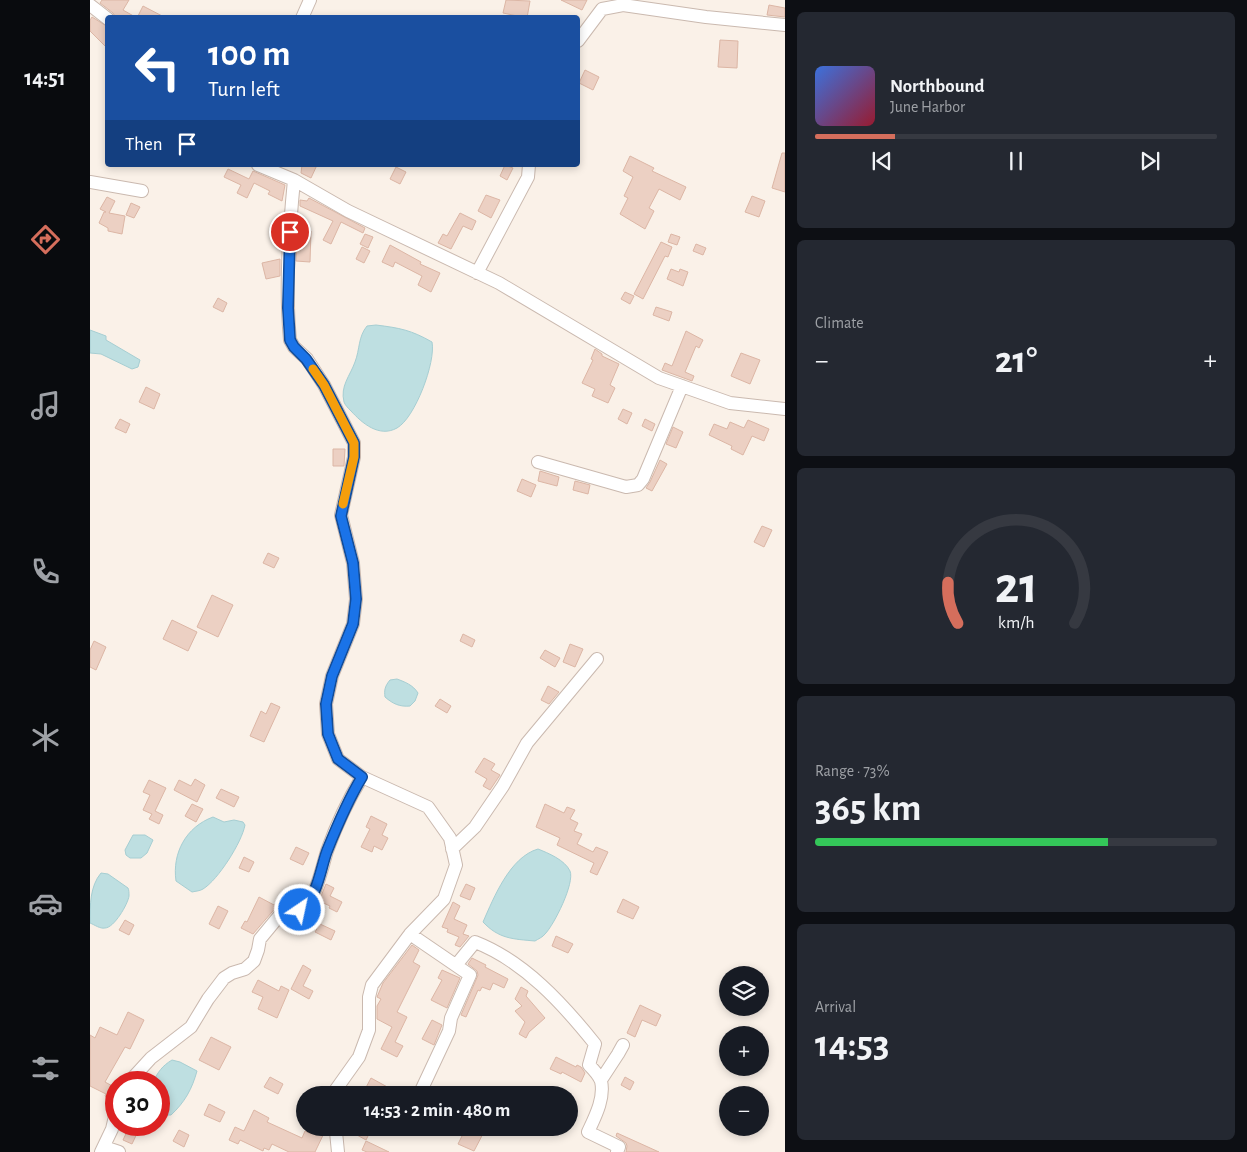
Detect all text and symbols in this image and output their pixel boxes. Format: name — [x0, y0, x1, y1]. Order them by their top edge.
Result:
icon: left — [125, 35, 190, 100]
text: 100 m — [208, 37, 291, 72]
text: 14:51 — [24, 67, 66, 89]
text: Northbound — [890, 77, 985, 96]
text: Turn left — [208, 78, 280, 100]
text: June Harbor — [890, 99, 965, 115]
icon: arrive — [173, 130, 201, 158]
text: Then — [125, 135, 163, 154]
icon: previous — [868, 147, 896, 175]
icon: pause — [1002, 147, 1030, 175]
icon: next — [1136, 147, 1164, 175]
pin — [269, 211, 311, 253]
icon: arrive — [276, 218, 304, 246]
icon: directions — [28, 222, 63, 257]
text: Climate — [815, 315, 864, 331]
text: 21° — [995, 342, 1037, 380]
text: − — [815, 347, 828, 375]
text: + — [1204, 347, 1217, 375]
icon: music — [28, 388, 63, 423]
icon: phone — [28, 554, 63, 589]
text: 21 — [994, 560, 1038, 612]
text: km/h — [998, 614, 1034, 632]
icon: climate — [28, 720, 63, 755]
text: Range · 73% — [815, 763, 890, 779]
text: 365 km — [815, 790, 921, 828]
position arrow — [273, 883, 325, 935]
icon: car — [28, 886, 63, 921]
map controls — [719, 966, 769, 1136]
button: layers — [719, 966, 769, 1016]
text: Arrival — [815, 999, 856, 1015]
button: + — [719, 1026, 769, 1076]
text: 14:53 — [815, 1026, 889, 1064]
icon: filters — [28, 1051, 63, 1086]
speed limit sign: 30 — [105, 1071, 170, 1136]
button: − — [719, 1086, 769, 1136]
text: 14:53 · 2 min · 480 m — [364, 1101, 510, 1120]

